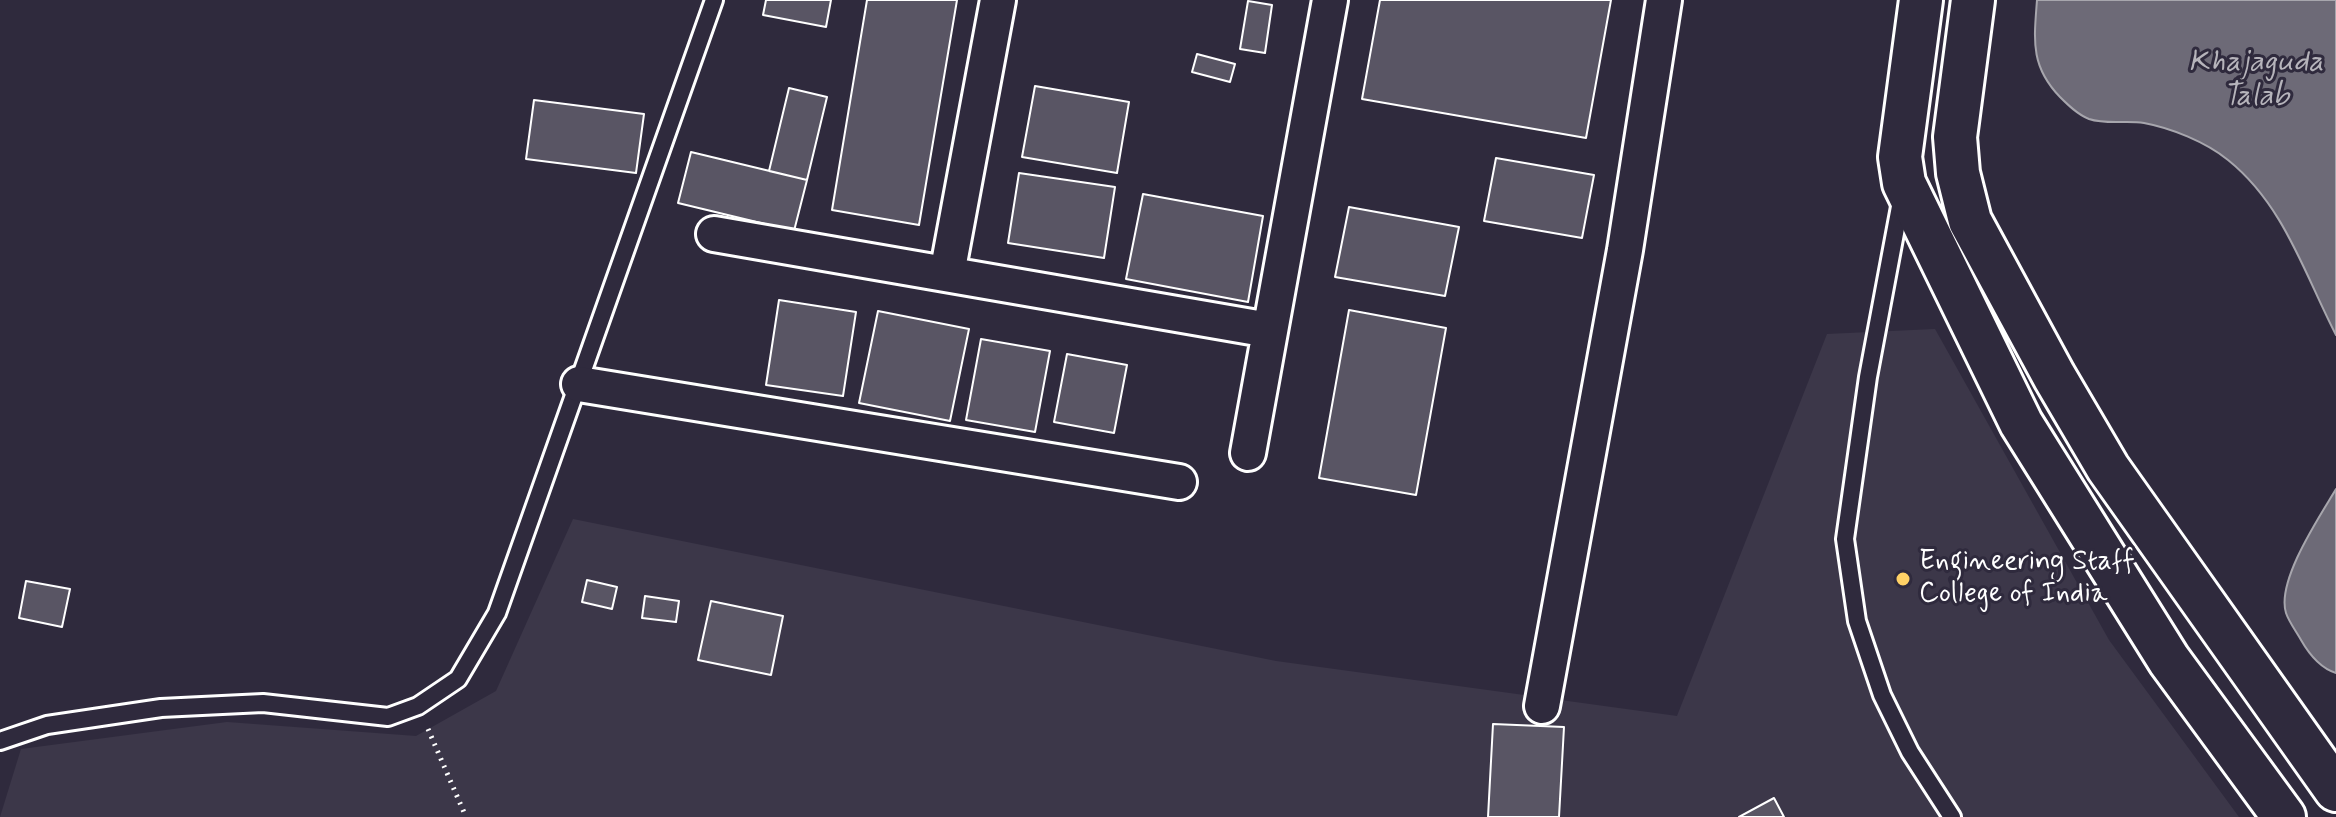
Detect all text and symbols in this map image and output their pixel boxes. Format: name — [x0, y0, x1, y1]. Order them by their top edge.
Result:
water label: Khajaguda Talab — [2188, 46, 2324, 116]
place label: Engineering Staff College of India — [1919, 546, 2135, 612]
marker: Engineering Staff College of India — [1894, 570, 1912, 588]

